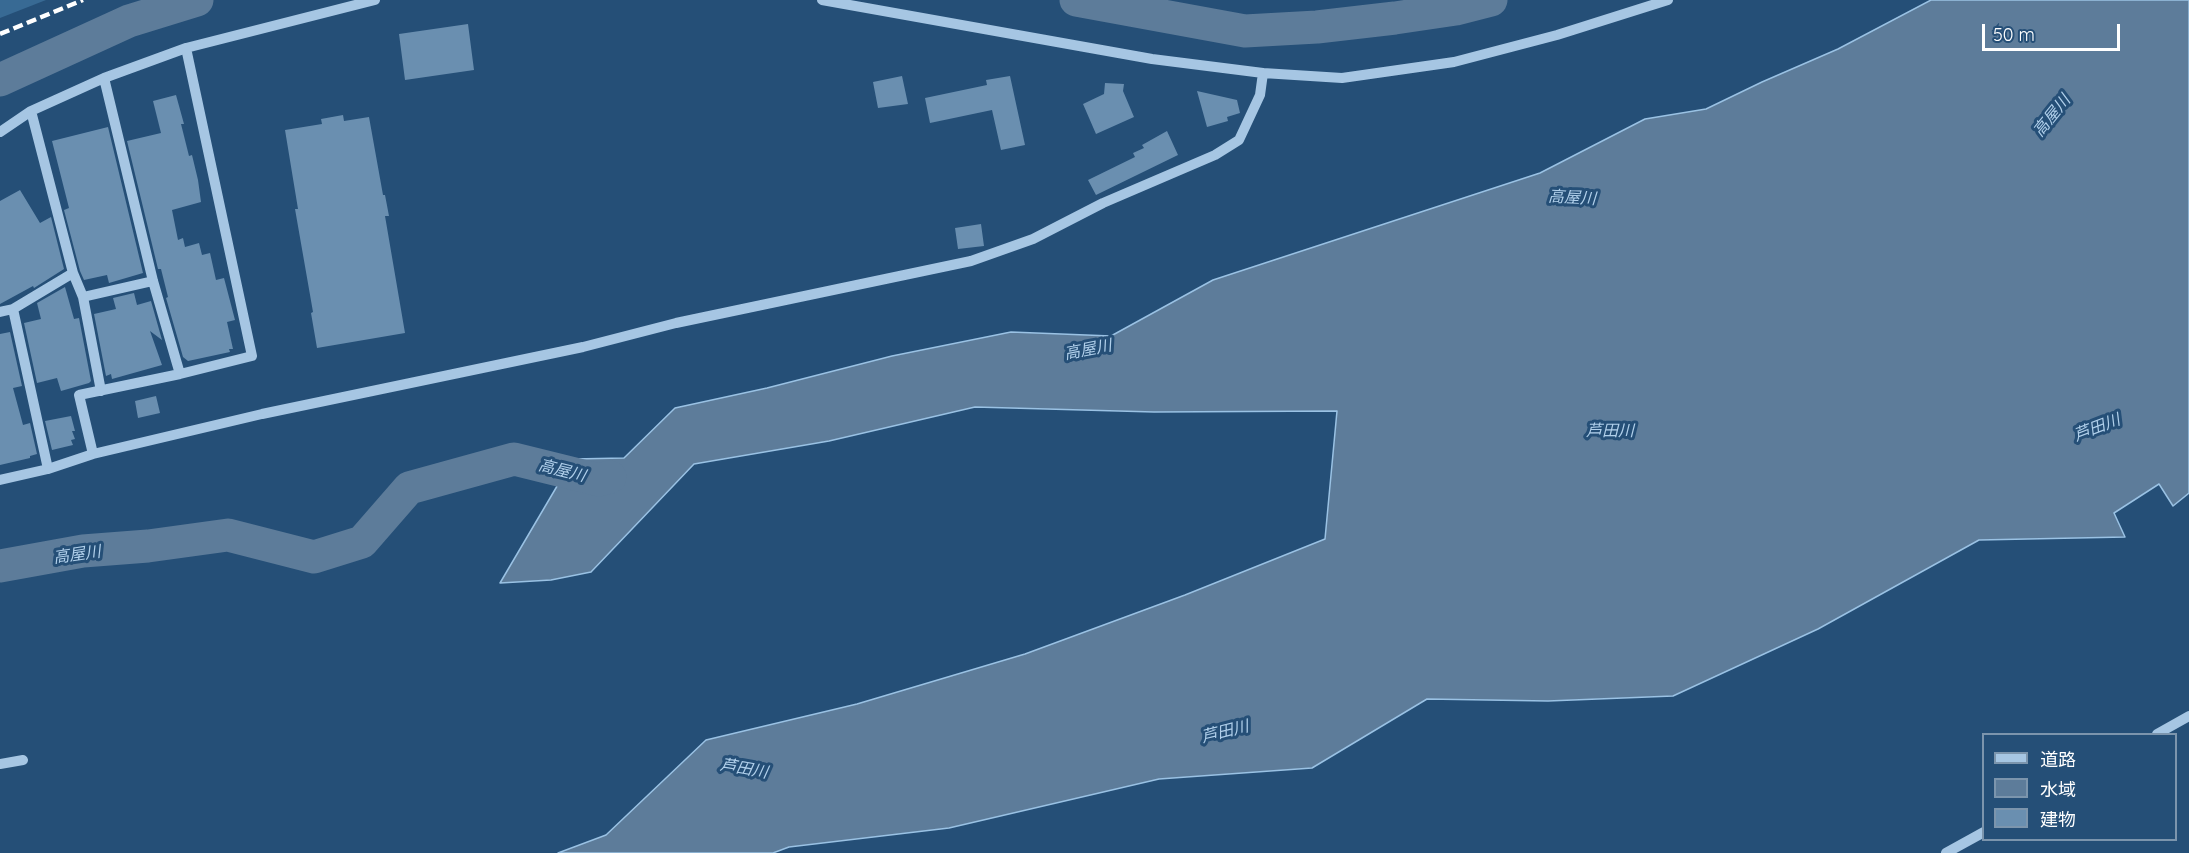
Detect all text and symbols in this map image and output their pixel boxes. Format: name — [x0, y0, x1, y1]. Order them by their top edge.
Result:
scale bar — [1985, 12, 2123, 50]
text: 50 m — [1993, 23, 2035, 46]
water label: 高屋川 — [2029, 91, 2075, 141]
water label: 高屋川 — [1548, 187, 1596, 209]
water label: 高屋川 — [1063, 336, 1113, 364]
water label: 芦田川 — [2071, 410, 2123, 446]
water label: 芦田川 — [1586, 421, 1634, 441]
water label: 高屋川 — [536, 456, 588, 486]
water label: 高屋川 — [52, 542, 102, 568]
water label: 芦田川 — [1199, 717, 1251, 747]
legend — [1982, 733, 2177, 841]
text: 道路 — [2040, 748, 2076, 771]
water label: 芦田川 — [719, 755, 769, 783]
text: 水域 — [2040, 778, 2076, 801]
text: 建物 — [2040, 808, 2076, 831]

